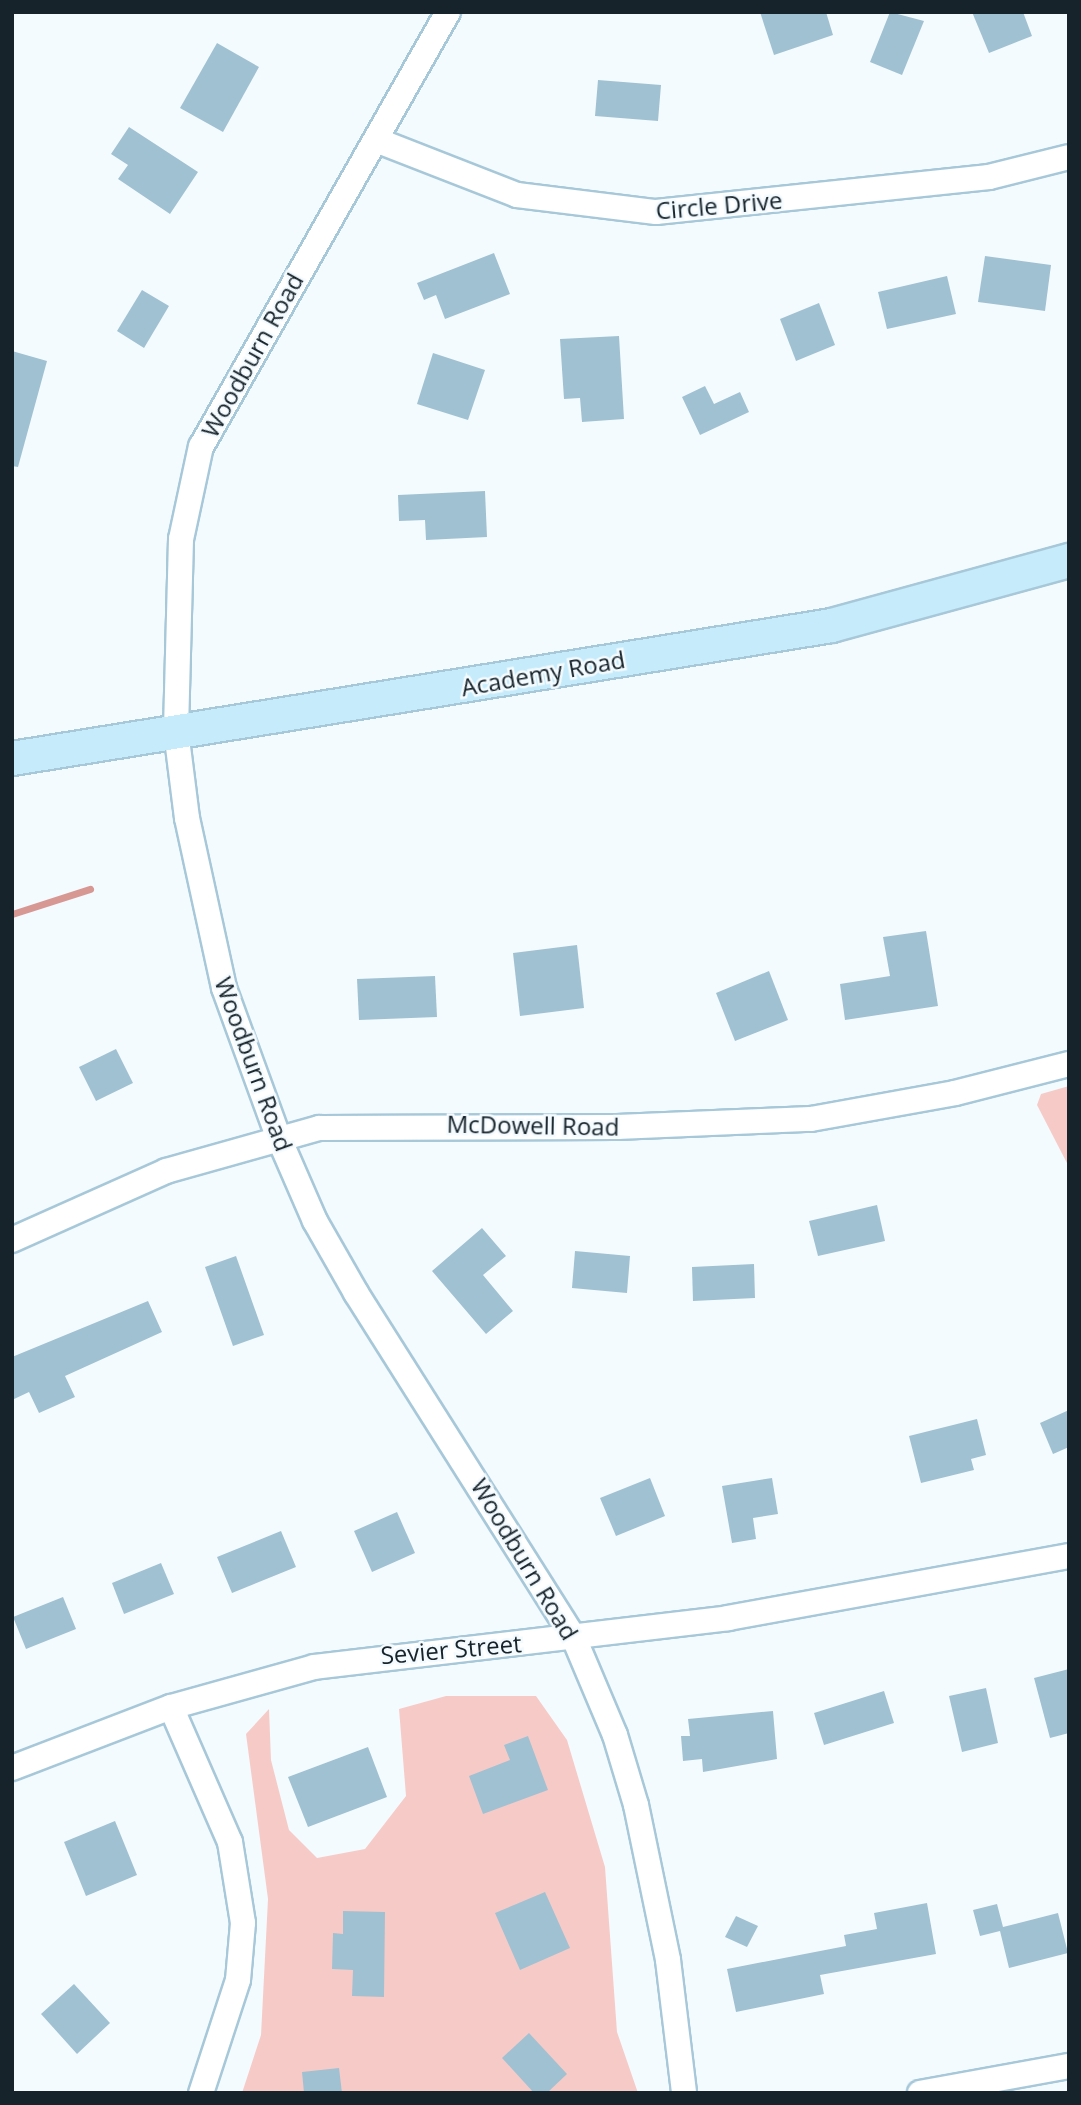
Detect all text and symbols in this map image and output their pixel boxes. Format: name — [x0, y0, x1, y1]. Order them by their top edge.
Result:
street label: Circle Drive — [654, 185, 784, 225]
street label: Woodburn Road — [195, 268, 309, 442]
street label: Academy Road — [459, 644, 627, 702]
street label: Woodburn Road — [209, 973, 299, 1155]
street label: McDowell Road — [446, 1109, 620, 1141]
street label: Woodburn Road — [465, 1473, 585, 1645]
street label: Sevier Street — [379, 1629, 523, 1669]

